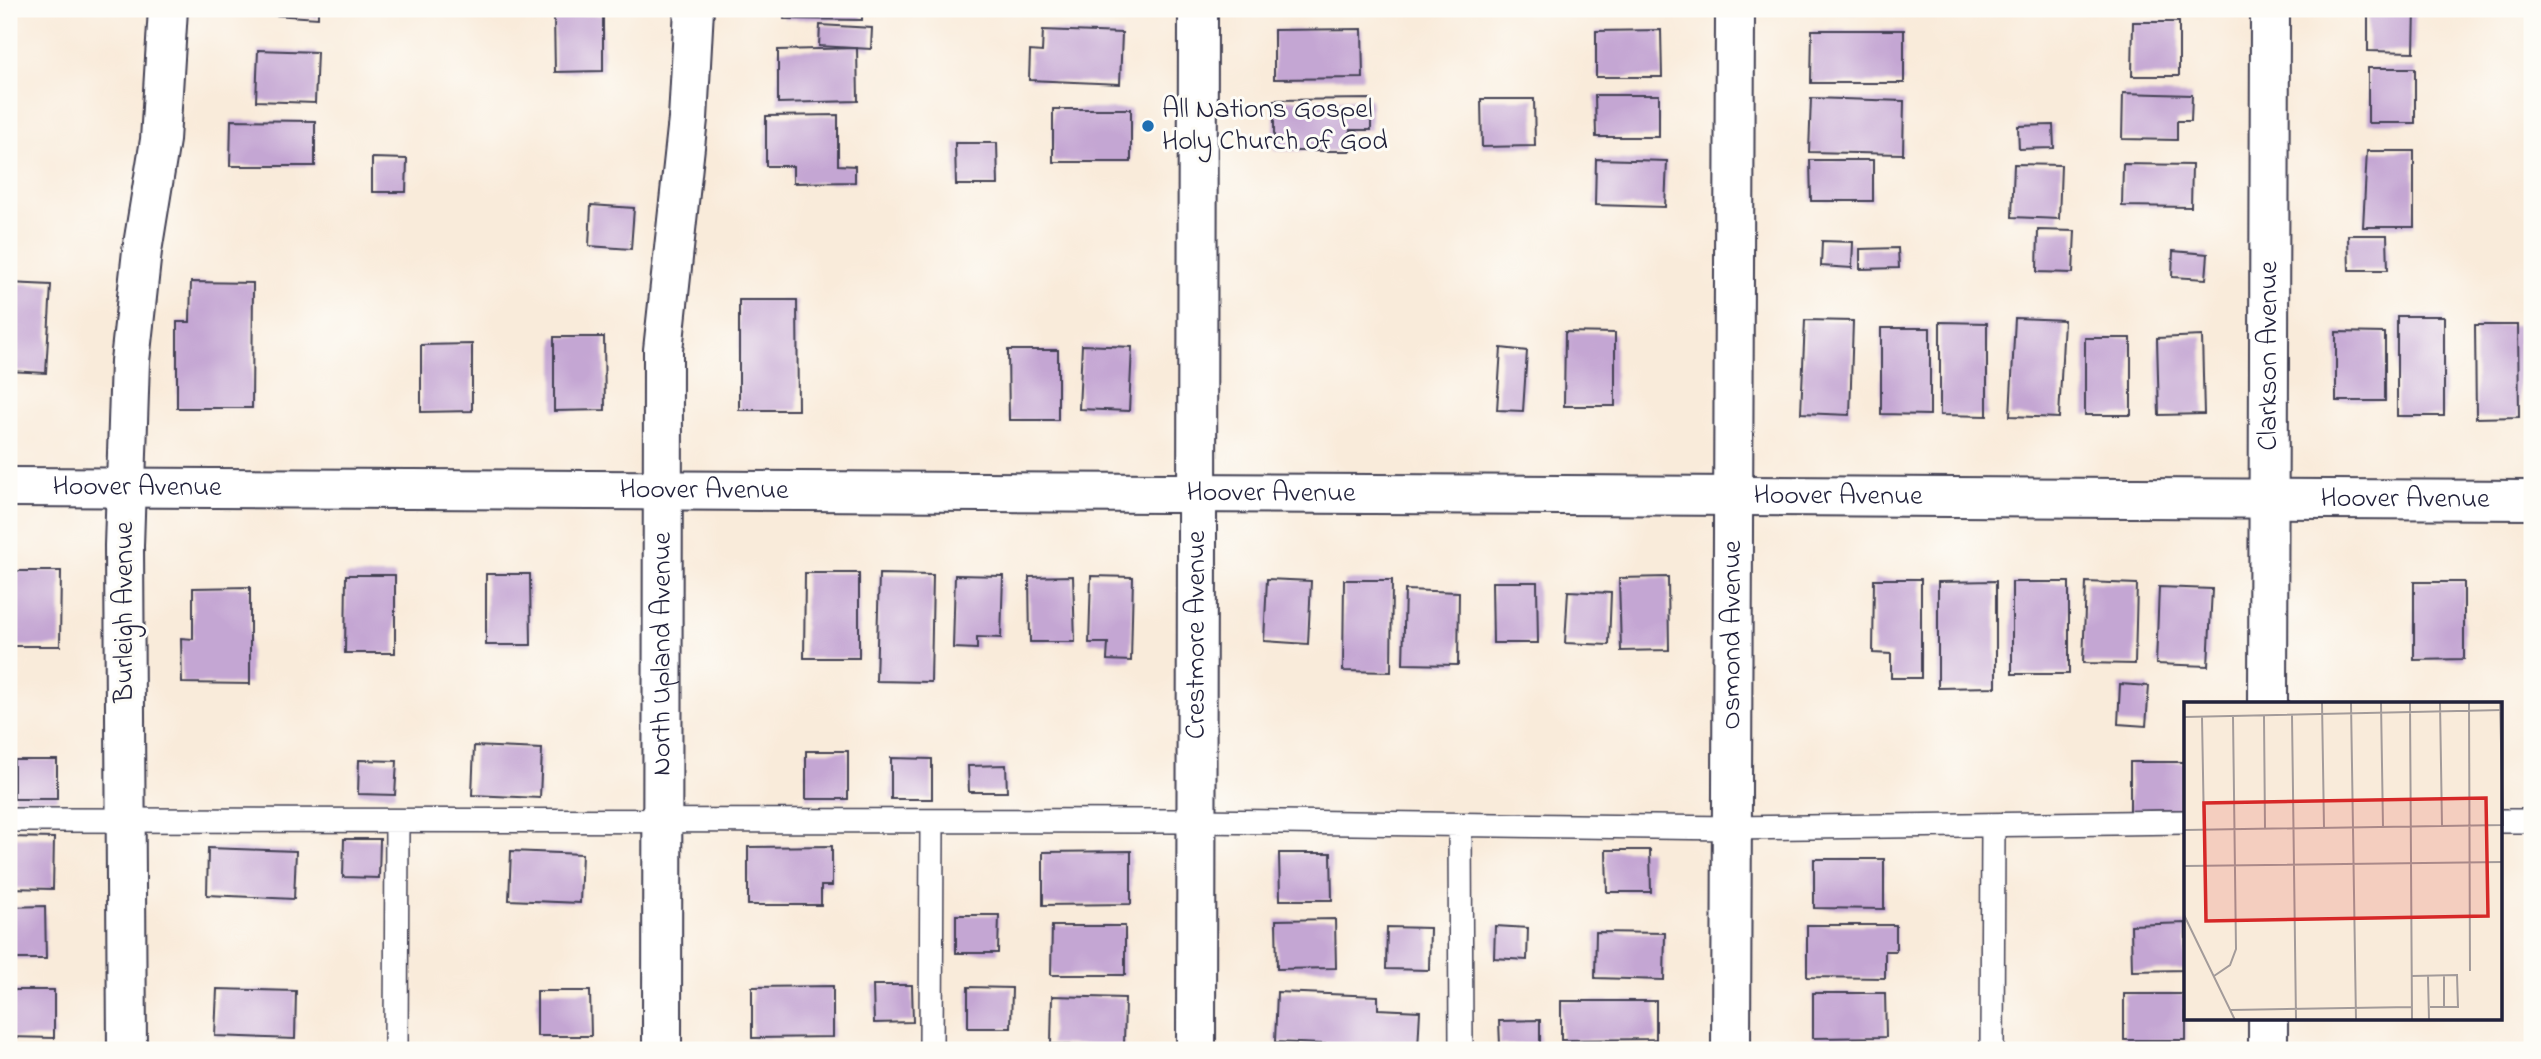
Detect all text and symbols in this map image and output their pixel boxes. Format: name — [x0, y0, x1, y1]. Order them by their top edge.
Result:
place label: All Nations Gospel Holy Church of God — [1162, 90, 1388, 163]
marker: All Nations Gospel Holy Church of God — [1140, 118, 1156, 134]
street label: Clarkson Avenue — [2248, 261, 2290, 451]
street label: Hoover Avenue — [52, 467, 222, 509]
street label: Hoover Avenue — [619, 470, 789, 512]
street label: Hoover Avenue — [1186, 473, 1356, 514]
street label: Hoover Avenue — [1753, 475, 1923, 517]
street label: Hoover Avenue — [2320, 478, 2490, 520]
street label: Burleigh Avenue — [105, 521, 146, 704]
street label: Crestmore Avenue — [1176, 530, 1217, 739]
street label: North Upland Avenue — [642, 531, 683, 776]
street label: Osmond Avenue — [1712, 540, 1753, 730]
inset map — [2184, 702, 2502, 1020]

